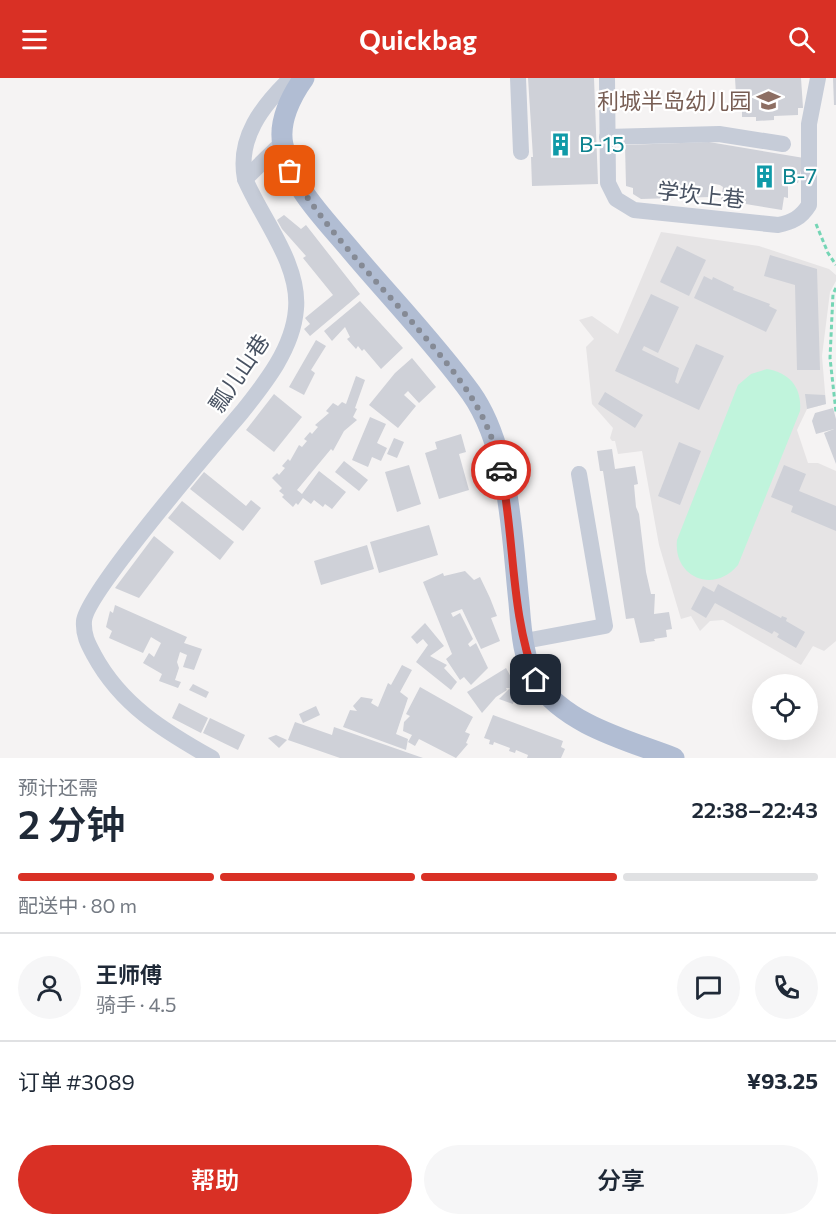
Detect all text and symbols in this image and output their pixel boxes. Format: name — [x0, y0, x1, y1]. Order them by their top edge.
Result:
icon: menu — [18, 23, 51, 56]
text: Quickbag — [359, 23, 477, 56]
icon: search — [785, 23, 818, 56]
place label: 利城半岛幼儿园 — [597, 87, 751, 114]
school or university icon: 利城半岛幼儿园 — [756, 88, 782, 114]
place label: B-15 — [579, 130, 625, 157]
building icon: B-15 — [548, 131, 574, 157]
pin — [264, 145, 315, 196]
icon: bag — [273, 154, 306, 187]
place label: B-7 — [782, 162, 817, 189]
building icon: B-7 — [751, 163, 777, 189]
street label: 学坎上巷 — [656, 176, 746, 213]
street label: 瓢儿山巷 — [203, 329, 274, 417]
courier — [471, 440, 531, 500]
icon: car — [485, 454, 518, 487]
pin — [510, 654, 561, 705]
icon: home — [519, 663, 552, 696]
map controls — [752, 674, 818, 740]
button: locate — [752, 674, 818, 740]
text: 预计还需 — [18, 775, 98, 799]
text: 22:38–22:43 — [691, 796, 818, 823]
text: 2 分钟 — [18, 799, 125, 847]
text: 配送中 · 80 m — [18, 893, 137, 917]
button: person — [18, 956, 81, 1019]
button: chat — [677, 956, 740, 1019]
button: phone — [755, 956, 818, 1019]
text: 王师傅 — [96, 961, 162, 988]
text: 骑手 · 4.5 — [96, 992, 176, 1016]
text: ¥93.25 — [747, 1067, 818, 1094]
text: 订单 #3089 — [18, 1068, 135, 1095]
button: 帮助 — [18, 1145, 412, 1214]
button: 分享 — [424, 1145, 818, 1214]

